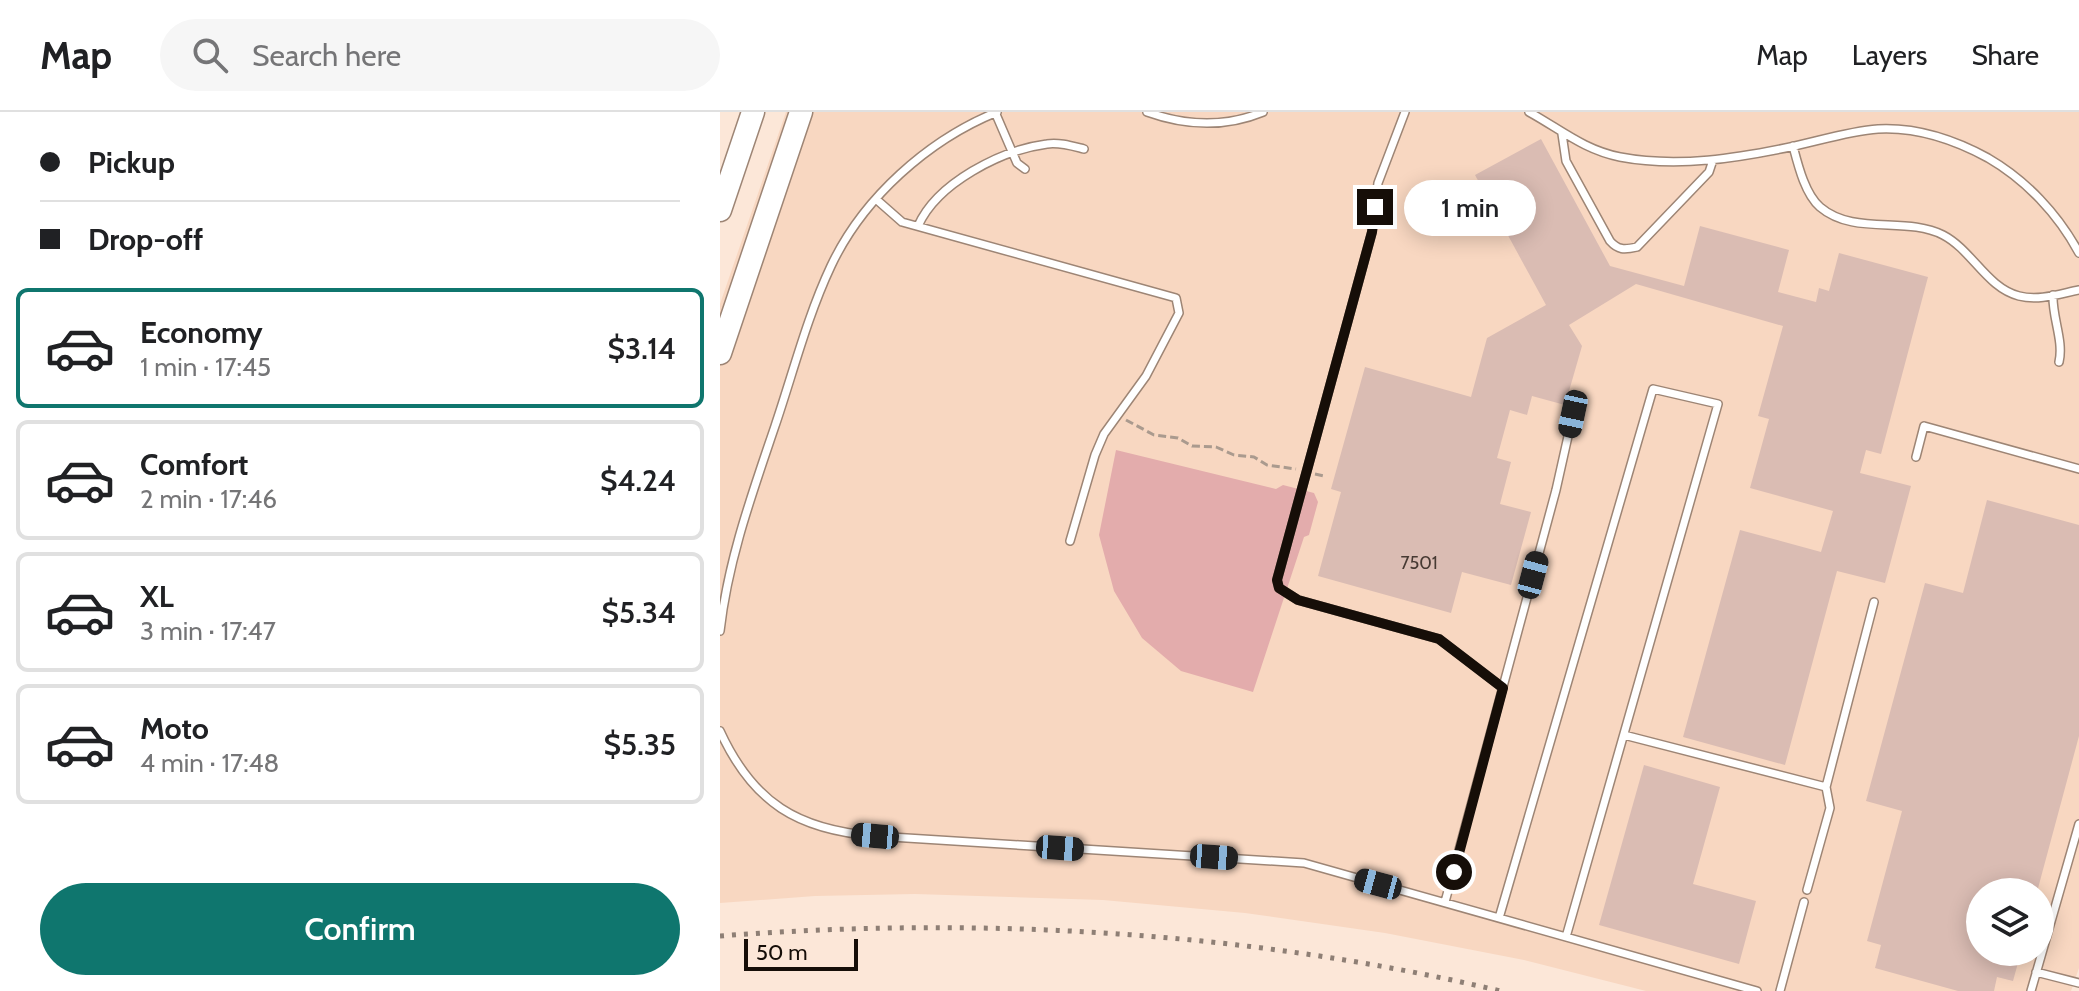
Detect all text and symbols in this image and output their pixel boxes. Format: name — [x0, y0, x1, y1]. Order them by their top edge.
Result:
search box — [160, 19, 720, 91]
text: Map — [40, 32, 112, 79]
icon: search — [188, 33, 232, 77]
text: Search here — [252, 37, 401, 74]
text: Map — [1756, 38, 1808, 72]
text: Layers — [1852, 38, 1927, 72]
text: Share — [1971, 38, 2039, 72]
text: Pickup — [88, 144, 175, 181]
callout: 1 min — [1403, 179, 1535, 235]
route end — [1357, 189, 1393, 225]
text: 1 min — [1441, 192, 1499, 224]
text: Drop-off — [88, 221, 203, 258]
icon: car — [44, 312, 116, 384]
text: Economy — [140, 314, 263, 351]
text: $3.14 — [608, 330, 676, 367]
text: 1 min · 17:45 — [140, 351, 271, 383]
car — [1556, 388, 1590, 440]
icon: car — [44, 444, 116, 516]
text: Comfort — [140, 446, 248, 483]
text: $4.24 — [600, 462, 676, 499]
text: 2 min · 17:46 — [140, 483, 277, 515]
car — [1515, 549, 1551, 601]
house number: 7501 — [1400, 552, 1438, 574]
icon: car — [44, 576, 116, 648]
text: XL — [140, 578, 174, 615]
text: $5.34 — [602, 594, 676, 631]
text: 3 min · 17:47 — [140, 615, 276, 647]
icon: car — [44, 708, 116, 780]
text: Moto — [140, 710, 209, 747]
text: $5.35 — [604, 726, 676, 763]
text: 4 min · 17:48 — [140, 747, 279, 779]
car — [850, 822, 900, 850]
car — [1035, 834, 1085, 862]
car — [1189, 843, 1239, 871]
route start — [1436, 854, 1472, 890]
car — [1352, 866, 1404, 902]
map controls — [1966, 878, 2054, 966]
button: layers — [1966, 878, 2054, 966]
button: Confirm — [40, 883, 680, 975]
scale bar — [744, 935, 858, 971]
text: 50 m — [756, 939, 808, 966]

